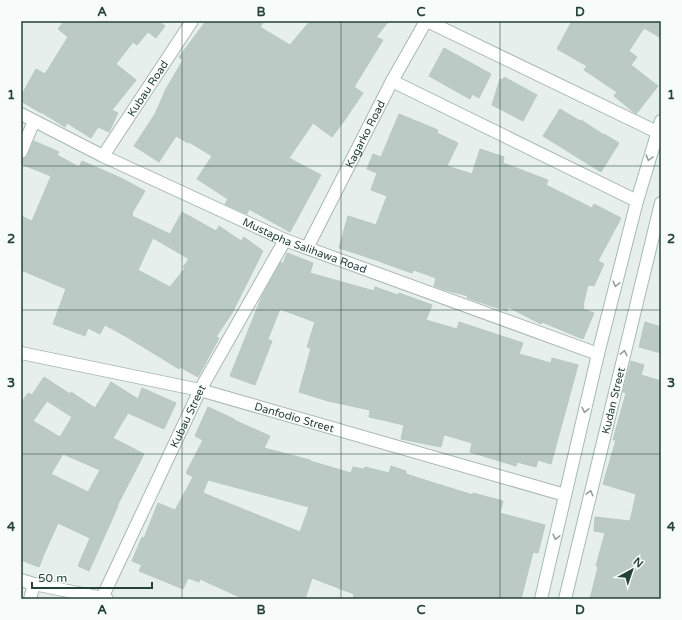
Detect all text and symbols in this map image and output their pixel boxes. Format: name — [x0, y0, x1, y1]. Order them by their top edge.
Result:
text: A — [97, 4, 107, 20]
text: B — [256, 4, 266, 20]
text: C — [416, 4, 426, 20]
text: D — [575, 4, 585, 20]
street label: Kubau Road — [124, 58, 171, 119]
text: 1 — [7, 87, 15, 103]
text: 1 — [667, 87, 675, 103]
street label: Kagarko Road — [342, 98, 388, 170]
one-way arrow — [645, 154, 654, 161]
street label: Mustapha Salihawa Road — [241, 215, 369, 276]
text: 2 — [7, 231, 15, 247]
text: 2 — [667, 231, 675, 247]
one-way arrow — [612, 280, 621, 287]
one-way arrow — [620, 350, 628, 356]
street label: Kudan Street — [599, 366, 627, 435]
text: 3 — [7, 375, 15, 391]
text: 3 — [667, 375, 675, 391]
street label: Kubau Street — [167, 382, 208, 450]
street label: Danfodio Street — [253, 400, 336, 435]
one-way arrow — [581, 406, 590, 413]
one-way arrow — [586, 490, 594, 496]
text: 4 — [7, 519, 16, 535]
text: 4 — [667, 519, 676, 535]
one-way arrow — [552, 533, 560, 540]
north arrow — [612, 550, 652, 590]
text: N — [631, 555, 646, 571]
scale bar — [32, 564, 152, 590]
text: 50 m — [38, 571, 67, 585]
text: A — [97, 602, 107, 618]
text: B — [256, 602, 266, 618]
text: C — [416, 602, 426, 618]
text: D — [575, 602, 585, 618]

